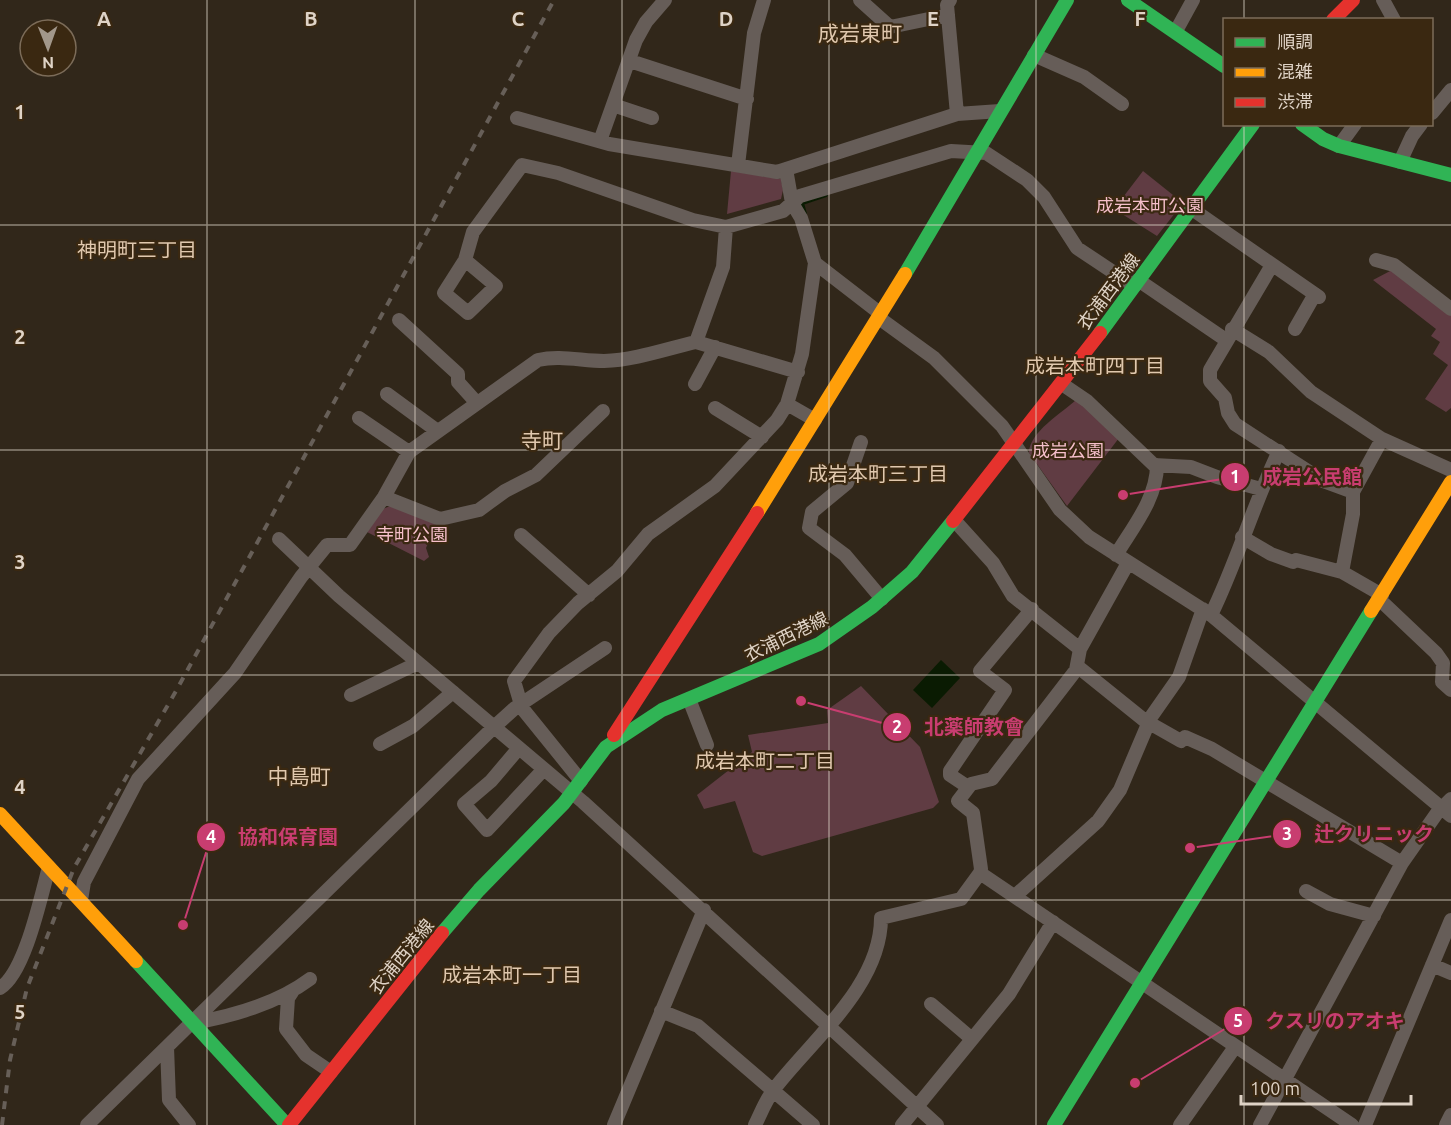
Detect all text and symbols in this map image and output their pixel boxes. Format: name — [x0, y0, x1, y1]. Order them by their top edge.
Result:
text: A — [97, 7, 111, 30]
text: B — [304, 7, 318, 30]
text: C — [512, 7, 525, 30]
text: D — [719, 7, 733, 30]
text: E — [927, 7, 939, 30]
text: F — [1134, 7, 1146, 30]
north arrow — [18, 18, 78, 78]
legend — [1223, 18, 1433, 126]
district label: 成岩東町 — [818, 21, 902, 45]
text: 順調 — [1277, 31, 1313, 51]
text: N — [42, 54, 54, 72]
text: 混雑 — [1277, 61, 1313, 81]
text: 渋滞 — [1277, 91, 1313, 111]
text: 1 — [14, 100, 26, 123]
park label: 成岩本町公園 — [1096, 195, 1204, 215]
district label: 神明町三丁目 — [77, 238, 197, 261]
street label: 衣浦西港線 — [1073, 249, 1143, 333]
text: 2 — [14, 325, 26, 348]
district label: 成岩本町四丁目 — [1025, 354, 1165, 377]
district label: 寺町 — [521, 428, 563, 452]
park label: 成岩公園 — [1032, 440, 1104, 460]
callout: 成岩公民館 — [1220, 458, 1374, 496]
district label: 成岩本町三丁目 — [808, 462, 948, 485]
text: 成岩公民館 — [1262, 465, 1362, 488]
text: 1 — [1230, 466, 1240, 486]
park label: 寺町公園 — [376, 524, 448, 544]
text: 3 — [14, 550, 26, 573]
street label: 衣浦西港線 — [741, 607, 831, 665]
callout: 北薬師教會 — [882, 708, 1036, 746]
text: 北薬師教會 — [924, 715, 1024, 738]
text: 2 — [892, 716, 902, 736]
district label: 成岩本町二丁目 — [695, 749, 835, 772]
district label: 中島町 — [268, 764, 331, 788]
text: 4 — [14, 775, 26, 798]
callout: 辻クリニック — [1272, 815, 1446, 853]
callout: 協和保育園 — [196, 818, 350, 856]
text: 辻クリニック — [1314, 822, 1434, 845]
text: 3 — [1282, 823, 1292, 843]
text: 協和保育園 — [238, 825, 338, 848]
text: 4 — [206, 826, 216, 846]
street label: 衣浦西港線 — [365, 915, 437, 997]
district label: 成岩本町一丁目 — [442, 963, 582, 986]
text: 5 — [14, 1000, 26, 1023]
callout: クスリのアオキ — [1223, 1002, 1417, 1040]
text: クスリのアオキ — [1265, 1009, 1405, 1032]
text: 5 — [1233, 1010, 1243, 1030]
scale bar — [1241, 1068, 1410, 1106]
text: 100 m — [1250, 1078, 1300, 1098]

